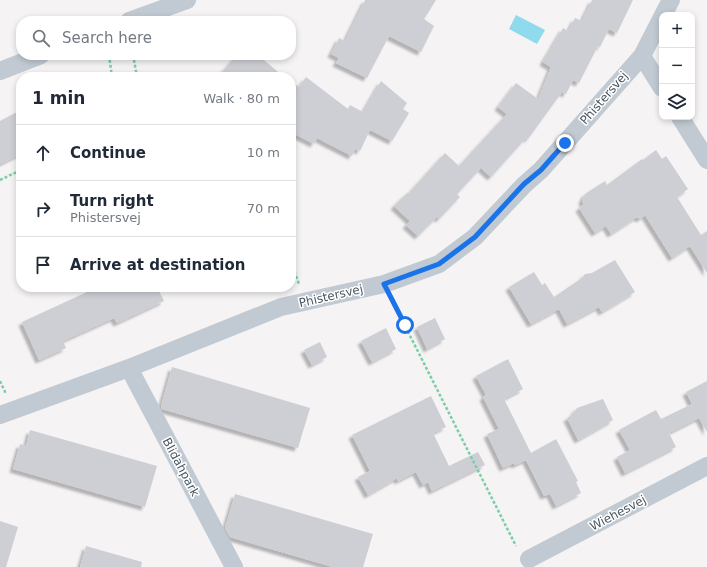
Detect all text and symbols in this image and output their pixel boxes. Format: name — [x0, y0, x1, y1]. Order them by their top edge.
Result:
map controls — [659, 12, 695, 120]
button: + — [659, 12, 695, 48]
search box — [16, 16, 296, 60]
icon: search — [30, 27, 52, 49]
text: Search here — [62, 29, 152, 47]
button: − — [659, 48, 695, 84]
street label: Phistersvej — [577, 69, 631, 127]
button: layers — [659, 84, 695, 120]
text: 1 min — [32, 88, 85, 108]
text: Walk · 80 m — [203, 91, 280, 106]
route end — [556, 134, 574, 152]
icon: ahead — [32, 142, 54, 164]
text: Continue — [70, 144, 146, 162]
text: 10 m — [247, 145, 280, 160]
text: Turn right — [70, 192, 154, 210]
icon: right — [32, 198, 54, 220]
text: 70 m — [247, 201, 280, 216]
text: Phistersvej — [70, 210, 141, 225]
icon: arrive — [32, 254, 54, 276]
text: Arrive at destination — [70, 256, 245, 274]
street label: Phistersvej — [297, 282, 365, 310]
route start — [396, 316, 414, 334]
street label: Blidahpark — [160, 435, 202, 499]
street label: Wiehesvej — [588, 492, 648, 534]

